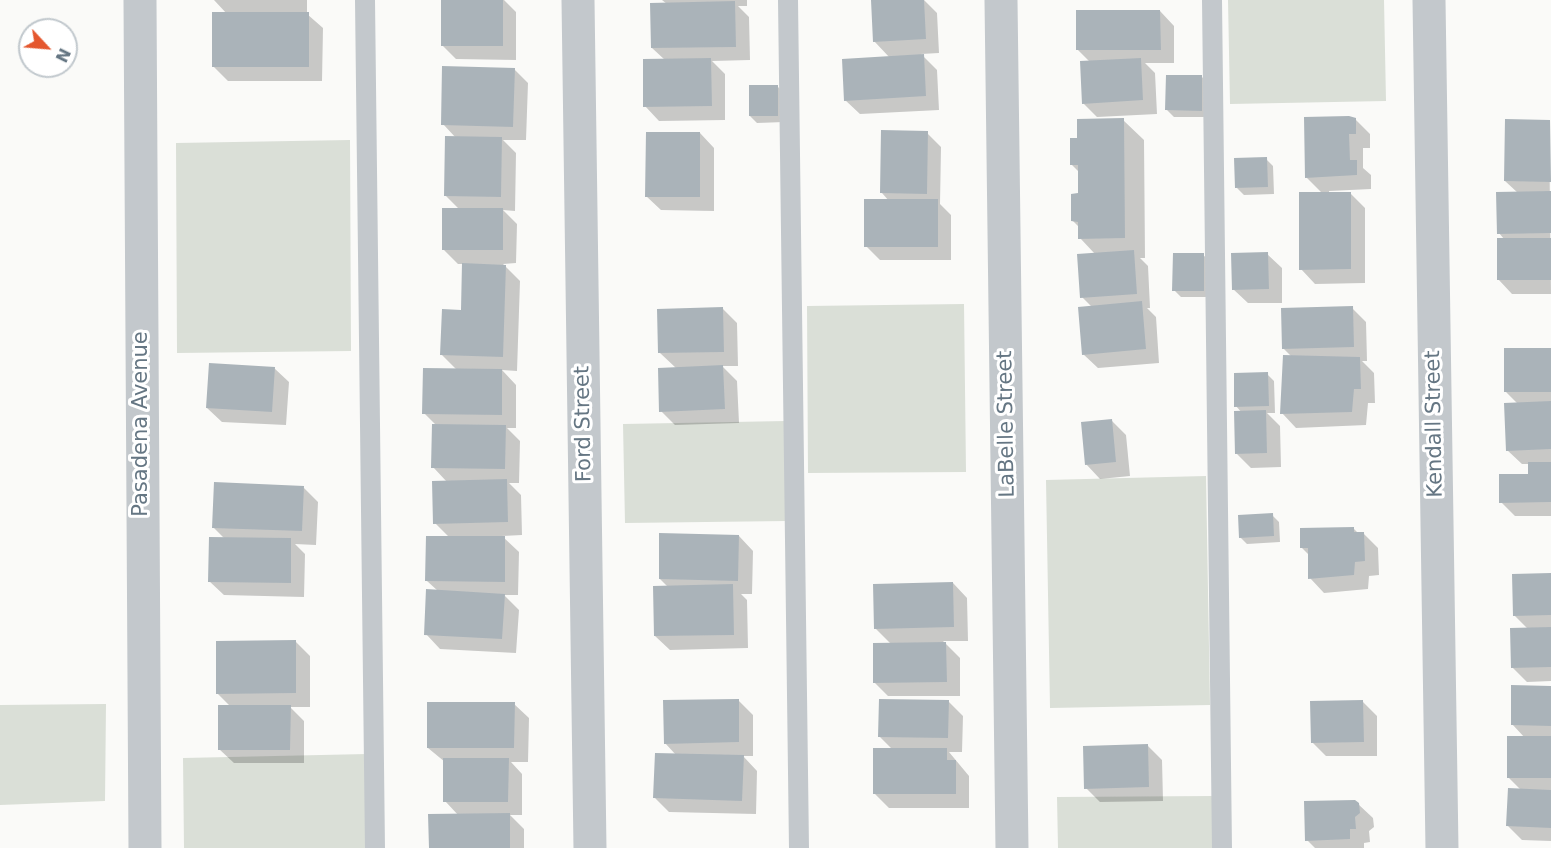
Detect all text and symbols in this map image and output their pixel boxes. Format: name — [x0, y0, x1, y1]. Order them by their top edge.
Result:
north arrow — [18, 18, 78, 78]
text: N — [51, 45, 74, 65]
street label: Pasadena Avenue — [129, 331, 155, 517]
street label: LaBelle Street — [993, 350, 1021, 498]
street label: Kendall Street — [1421, 350, 1449, 498]
street label: Ford Street — [570, 366, 598, 482]

